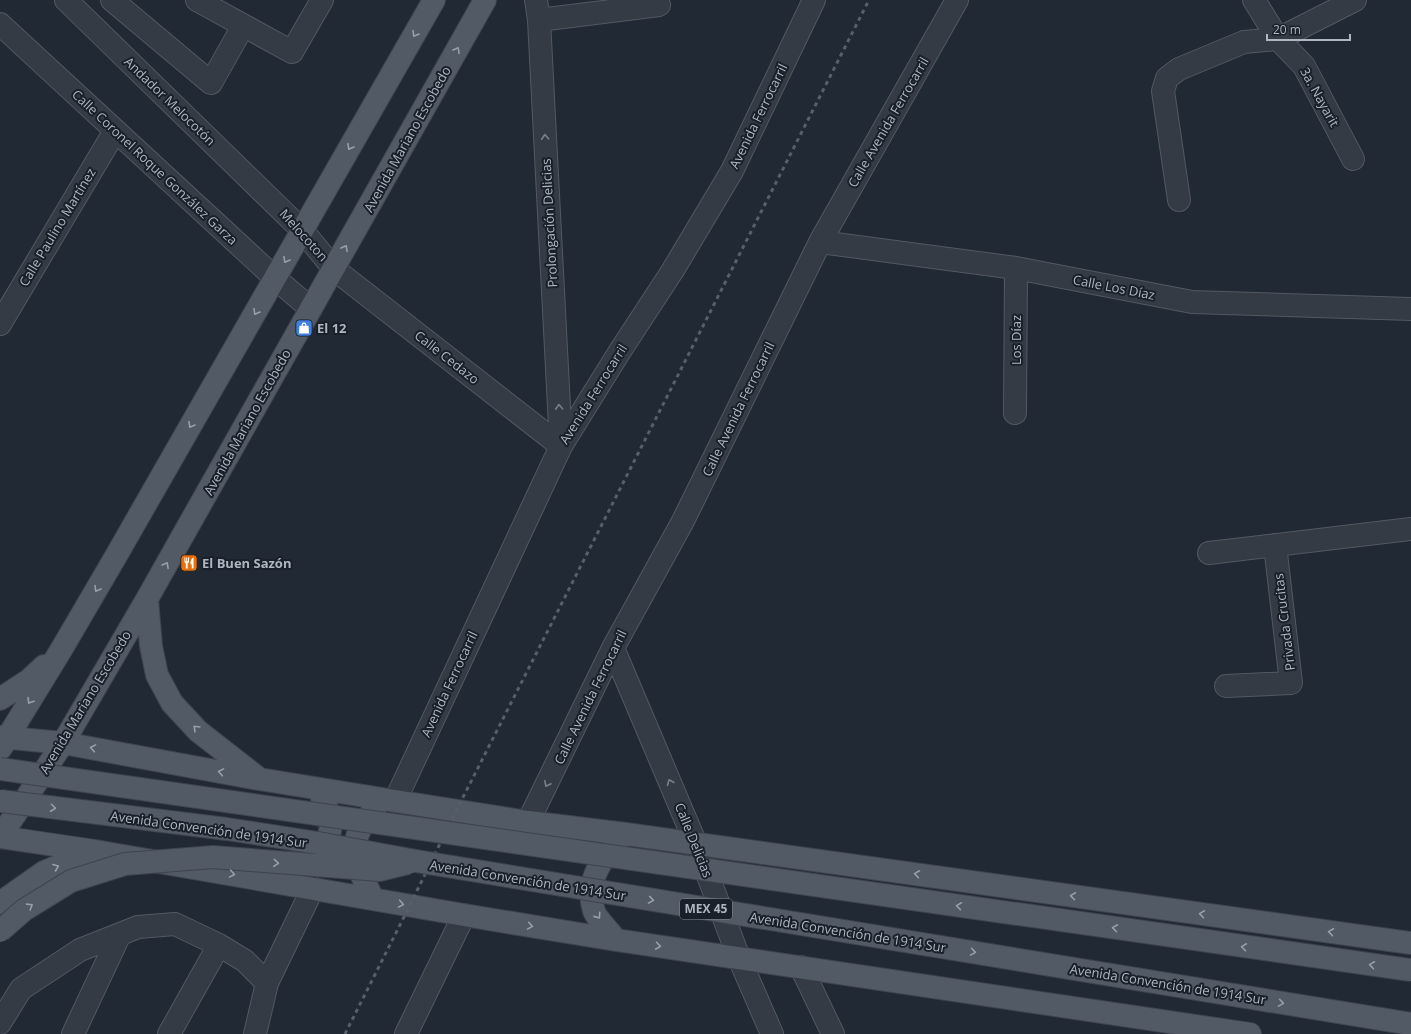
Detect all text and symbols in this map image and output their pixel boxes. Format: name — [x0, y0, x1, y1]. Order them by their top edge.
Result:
scale bar — [1267, 16, 1350, 42]
text: 20 m — [1273, 21, 1301, 38]
one-way arrow — [412, 30, 419, 37]
one-way arrow — [453, 47, 460, 54]
street label: Andador Melocotón — [120, 53, 220, 149]
street label: Calle Avenida Ferrocarril — [843, 54, 933, 190]
street label: Avenida Ferrocarril — [725, 60, 791, 172]
street label: Avenida Mariano Escobedo — [359, 63, 455, 215]
street label: 3a. Nayarit — [1296, 64, 1344, 130]
street label: Calle Coronel Roque González Garza — [68, 85, 242, 249]
one-way arrow — [541, 134, 549, 140]
one-way arrow — [348, 143, 355, 150]
street label: Prolongación Delicias — [537, 158, 561, 288]
street label: Calle Paulino Martínez — [15, 165, 99, 289]
street label: Melocoton — [276, 205, 332, 265]
one-way arrow — [341, 245, 348, 252]
one-way arrow — [283, 255, 290, 263]
street label: Calle Los Díaz — [1072, 270, 1156, 304]
one-way arrow — [253, 308, 260, 315]
street label: Los Díaz — [1007, 315, 1025, 365]
shop icon: El 12 — [294, 318, 314, 338]
place label: El 12 — [317, 319, 347, 337]
street label: Calle Cedazo — [411, 326, 483, 388]
street label: Calle Avenida Ferrocarril — [698, 339, 778, 479]
street label: Avenida Ferrocarril — [555, 341, 631, 447]
street label: Avenida Mariano Escobedo — [199, 346, 295, 498]
one-way arrow — [554, 404, 563, 410]
one-way arrow — [189, 421, 196, 428]
restaurant icon: El Buen Sazón — [179, 553, 199, 573]
place label: El Buen Sazón — [202, 554, 291, 572]
one-way arrow — [162, 562, 169, 569]
street label: Privada Crucitas — [1269, 572, 1299, 672]
one-way arrow — [94, 585, 101, 593]
street label: Avenida Mariano Escobedo — [35, 627, 135, 777]
street label: Calle Avenida Ferrocarril — [550, 627, 630, 767]
street label: Avenida Ferrocarril — [417, 628, 481, 740]
one-way arrow — [27, 697, 34, 704]
one-way arrow — [193, 725, 201, 733]
one-way arrow — [90, 745, 96, 753]
one-way arrow — [218, 768, 224, 777]
one-way arrow — [544, 779, 552, 787]
one-way arrow — [667, 779, 675, 787]
street label: Calle Delicias — [671, 800, 717, 880]
one-way arrow — [50, 803, 56, 812]
street label: Avenida Convención de 1914 Sur — [110, 806, 309, 852]
street label: Avenida Convención de 1914 Sur — [429, 856, 628, 905]
one-way arrow — [273, 858, 279, 867]
one-way arrow — [53, 864, 60, 872]
one-way arrow — [229, 870, 235, 878]
one-way arrow — [914, 870, 920, 879]
one-way arrow — [1070, 892, 1076, 901]
one-way arrow — [648, 895, 655, 904]
one-way arrow — [398, 899, 405, 908]
road number: MEX 45 — [680, 899, 732, 919]
one-way arrow — [955, 902, 962, 911]
one-way arrow — [26, 904, 33, 911]
street label: Avenida Convención de 1914 Sur — [749, 908, 948, 957]
one-way arrow — [1199, 910, 1205, 919]
one-way arrow — [593, 912, 601, 919]
one-way arrow — [526, 921, 533, 930]
one-way arrow — [1112, 924, 1118, 933]
one-way arrow — [1328, 928, 1334, 937]
one-way arrow — [655, 941, 661, 950]
one-way arrow — [1241, 943, 1247, 952]
one-way arrow — [970, 948, 976, 956]
street label: Avenida Convención de 1914 Sur — [1069, 960, 1268, 1009]
one-way arrow — [1369, 961, 1375, 970]
one-way arrow — [1278, 998, 1284, 1007]

